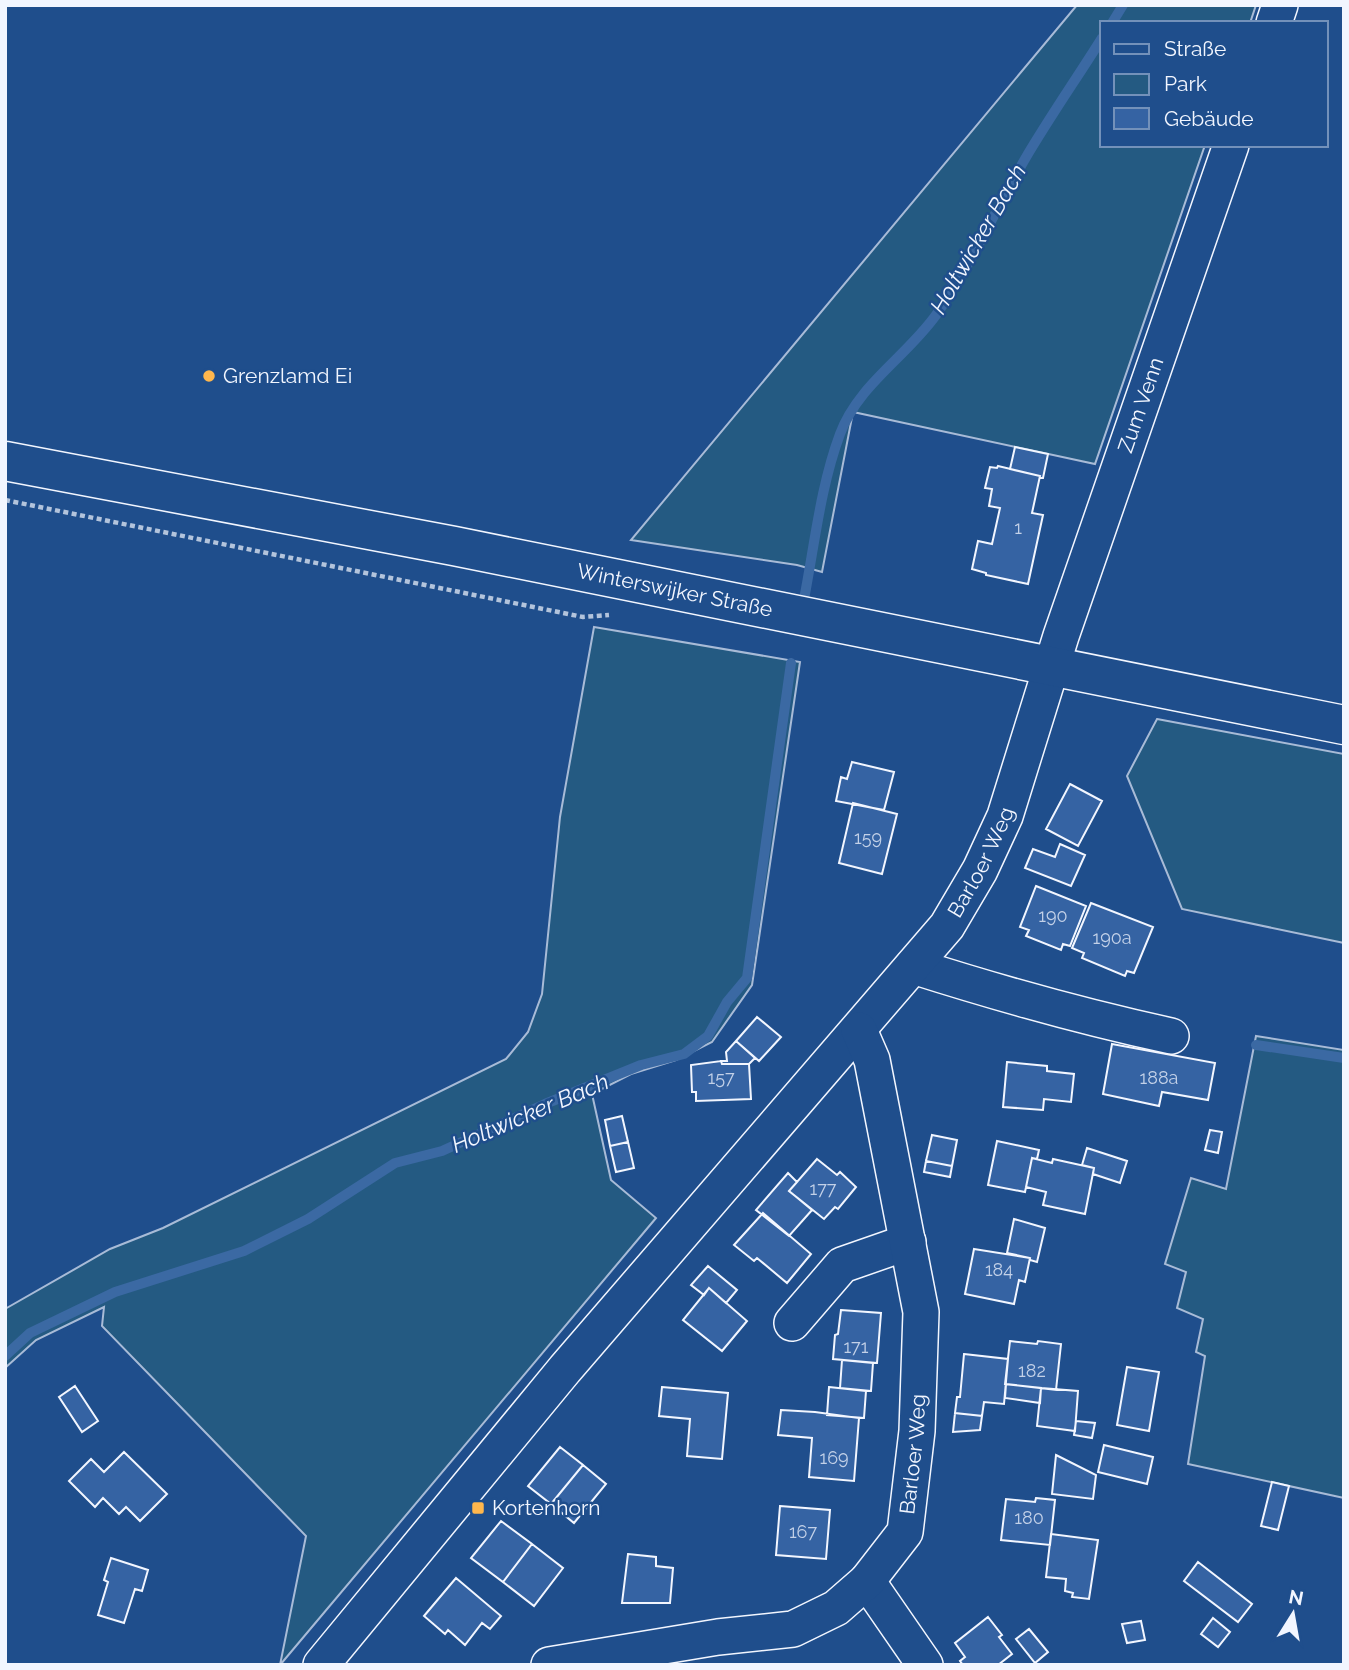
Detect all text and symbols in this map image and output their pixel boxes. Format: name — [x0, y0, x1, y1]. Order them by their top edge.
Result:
legend — [1100, 21, 1328, 147]
text: Straße — [1164, 36, 1226, 61]
text: Park — [1164, 71, 1207, 96]
text: Gebäude — [1164, 106, 1254, 131]
water label: Holtwicker Bach — [924, 159, 1031, 318]
street label: Zum Venn — [1112, 354, 1169, 456]
place label: Grenzlamd Ei — [223, 363, 352, 388]
marker: Grenzlamd Ei — [201, 368, 217, 384]
house number: 1 — [1014, 517, 1022, 538]
street label: Winterswijker Straße — [575, 558, 775, 622]
street label: Barloer Weg — [942, 804, 1019, 922]
house number: 159 — [854, 827, 882, 848]
house number: 190 — [1038, 905, 1068, 926]
house number: 190a — [1092, 927, 1132, 948]
water label: Holtwicker Bach — [447, 1067, 612, 1158]
house number: 157 — [707, 1067, 735, 1088]
house number: 188a — [1140, 1067, 1178, 1088]
house number: 177 — [810, 1178, 837, 1199]
house number: 184 — [985, 1259, 1013, 1280]
house number: 171 — [844, 1336, 869, 1357]
house number: 182 — [1018, 1360, 1046, 1381]
street label: Barloer Weg — [894, 1394, 930, 1516]
house number: 169 — [819, 1447, 849, 1468]
place label: Kortenhorn — [492, 1495, 601, 1520]
marker: Kortenhorn — [470, 1500, 486, 1516]
house number: 180 — [1014, 1507, 1044, 1528]
house number: 167 — [789, 1521, 817, 1542]
north arrow — [1258, 1579, 1328, 1649]
text: N — [1287, 1585, 1305, 1609]

